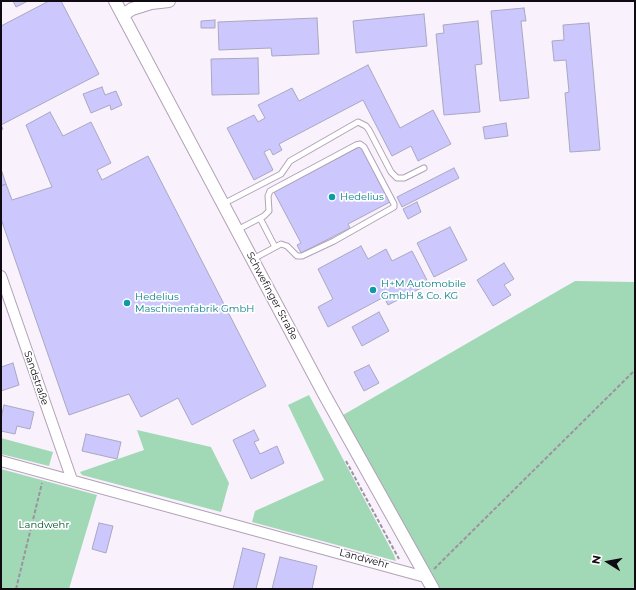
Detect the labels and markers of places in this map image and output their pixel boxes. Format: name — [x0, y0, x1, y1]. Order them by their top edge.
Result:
place label: Hedelius — [340, 191, 384, 203]
marker: Hedelius — [327, 192, 337, 202]
place label: H+M Automobile GmbH & Co. KG — [381, 278, 466, 302]
marker: H+M Automobile GmbH & Co. KG — [368, 285, 378, 295]
place label: Hedelius Maschinenfabrik GmbH — [135, 291, 254, 314]
marker: Hedelius Maschinenfabrik GmbH — [122, 298, 132, 308]

